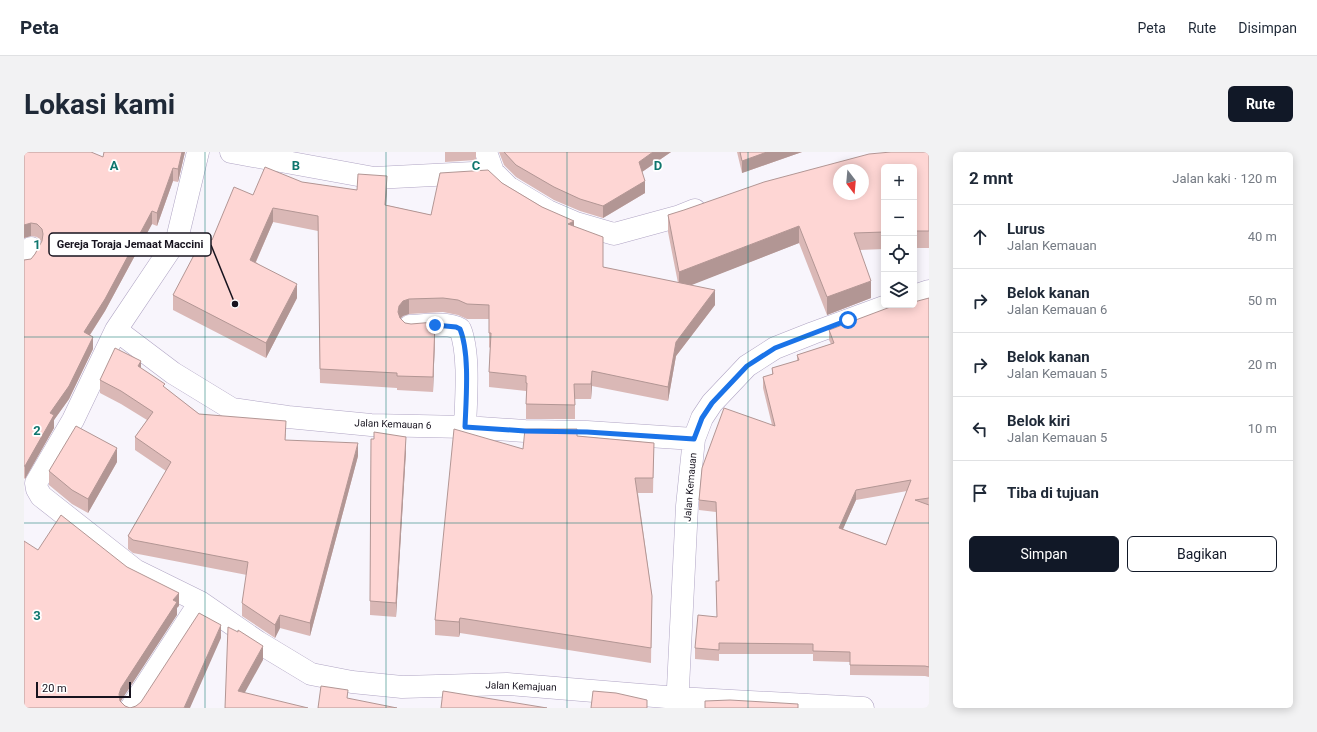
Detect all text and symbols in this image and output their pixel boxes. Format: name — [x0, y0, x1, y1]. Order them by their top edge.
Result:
text: Peta — [20, 16, 59, 39]
text: Peta — [1138, 20, 1166, 36]
text: Rute — [1188, 20, 1216, 36]
text: Disimpan — [1238, 20, 1297, 36]
button: Rute — [1228, 86, 1293, 122]
text: Lokasi kami — [24, 88, 175, 121]
text: A — [110, 158, 119, 173]
text: B — [292, 158, 300, 173]
text: C — [472, 158, 481, 173]
text: D — [654, 158, 662, 173]
north arrow — [833, 164, 869, 200]
map controls — [881, 164, 917, 308]
button: + — [881, 164, 917, 200]
text: 2 mnt — [969, 168, 1013, 188]
text: Jalan kaki · 120 m — [1172, 171, 1277, 186]
button: − — [881, 200, 917, 236]
text: Lurus — [1007, 220, 1045, 238]
icon: ahead — [969, 226, 991, 248]
text: 40 m — [1248, 229, 1277, 244]
callout: Gereja Toraja Jemaat Maccini — [49, 233, 211, 256]
button: locate — [881, 236, 917, 272]
text: 1 — [33, 237, 41, 252]
text: Gereja Toraja Jemaat Maccini — [57, 238, 203, 251]
text: Jalan Kemauan — [1007, 238, 1097, 253]
button: layers — [881, 272, 917, 308]
text: Belok kanan — [1007, 284, 1090, 302]
icon: right — [969, 290, 991, 312]
text: 50 m — [1248, 293, 1277, 308]
text: Jalan Kemauan 6 — [1007, 302, 1107, 317]
route start — [839, 311, 857, 329]
route end — [426, 316, 444, 334]
text: Belok kanan — [1007, 348, 1090, 366]
icon: right — [969, 354, 991, 376]
text: 20 m — [1248, 357, 1277, 372]
text: Jalan Kemauan 5 — [1007, 366, 1107, 381]
text: Belok kiri — [1007, 412, 1070, 430]
street label: Jalan Kemauan 6 — [354, 417, 432, 431]
icon: left — [969, 418, 991, 440]
text: 10 m — [1248, 421, 1277, 436]
text: 2 — [33, 423, 41, 438]
text: Jalan Kemauan 5 — [1007, 430, 1107, 445]
street label: Jalan Kemauan — [682, 452, 698, 522]
icon: arrive — [969, 482, 991, 504]
text: Tiba di tujuan — [1007, 484, 1099, 502]
button: Simpan — [969, 536, 1119, 572]
button: Bagikan — [1127, 536, 1277, 572]
text: 3 — [33, 608, 41, 623]
street label: Jalan Kemajuan — [485, 679, 557, 693]
scale bar — [36, 680, 131, 699]
text: 20 m — [42, 682, 67, 695]

